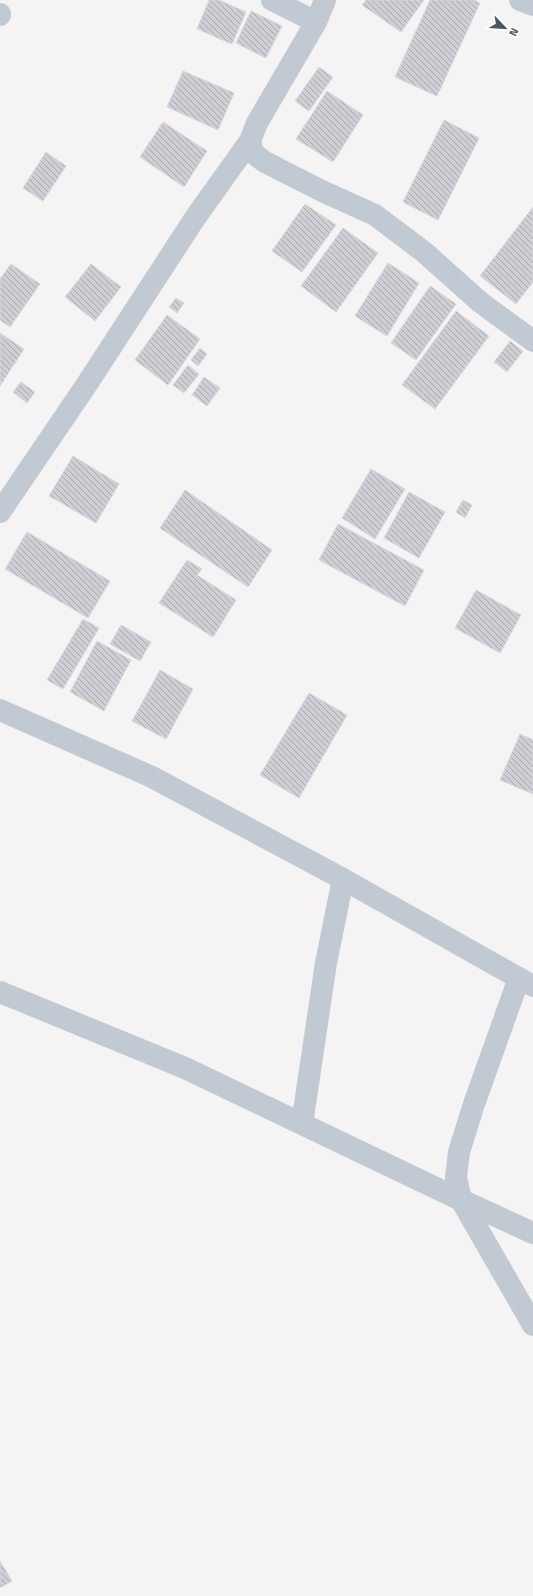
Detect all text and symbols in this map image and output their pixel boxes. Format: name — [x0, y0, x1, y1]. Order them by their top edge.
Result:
north arrow — [485, 8, 525, 48]
text: N — [505, 25, 523, 39]

